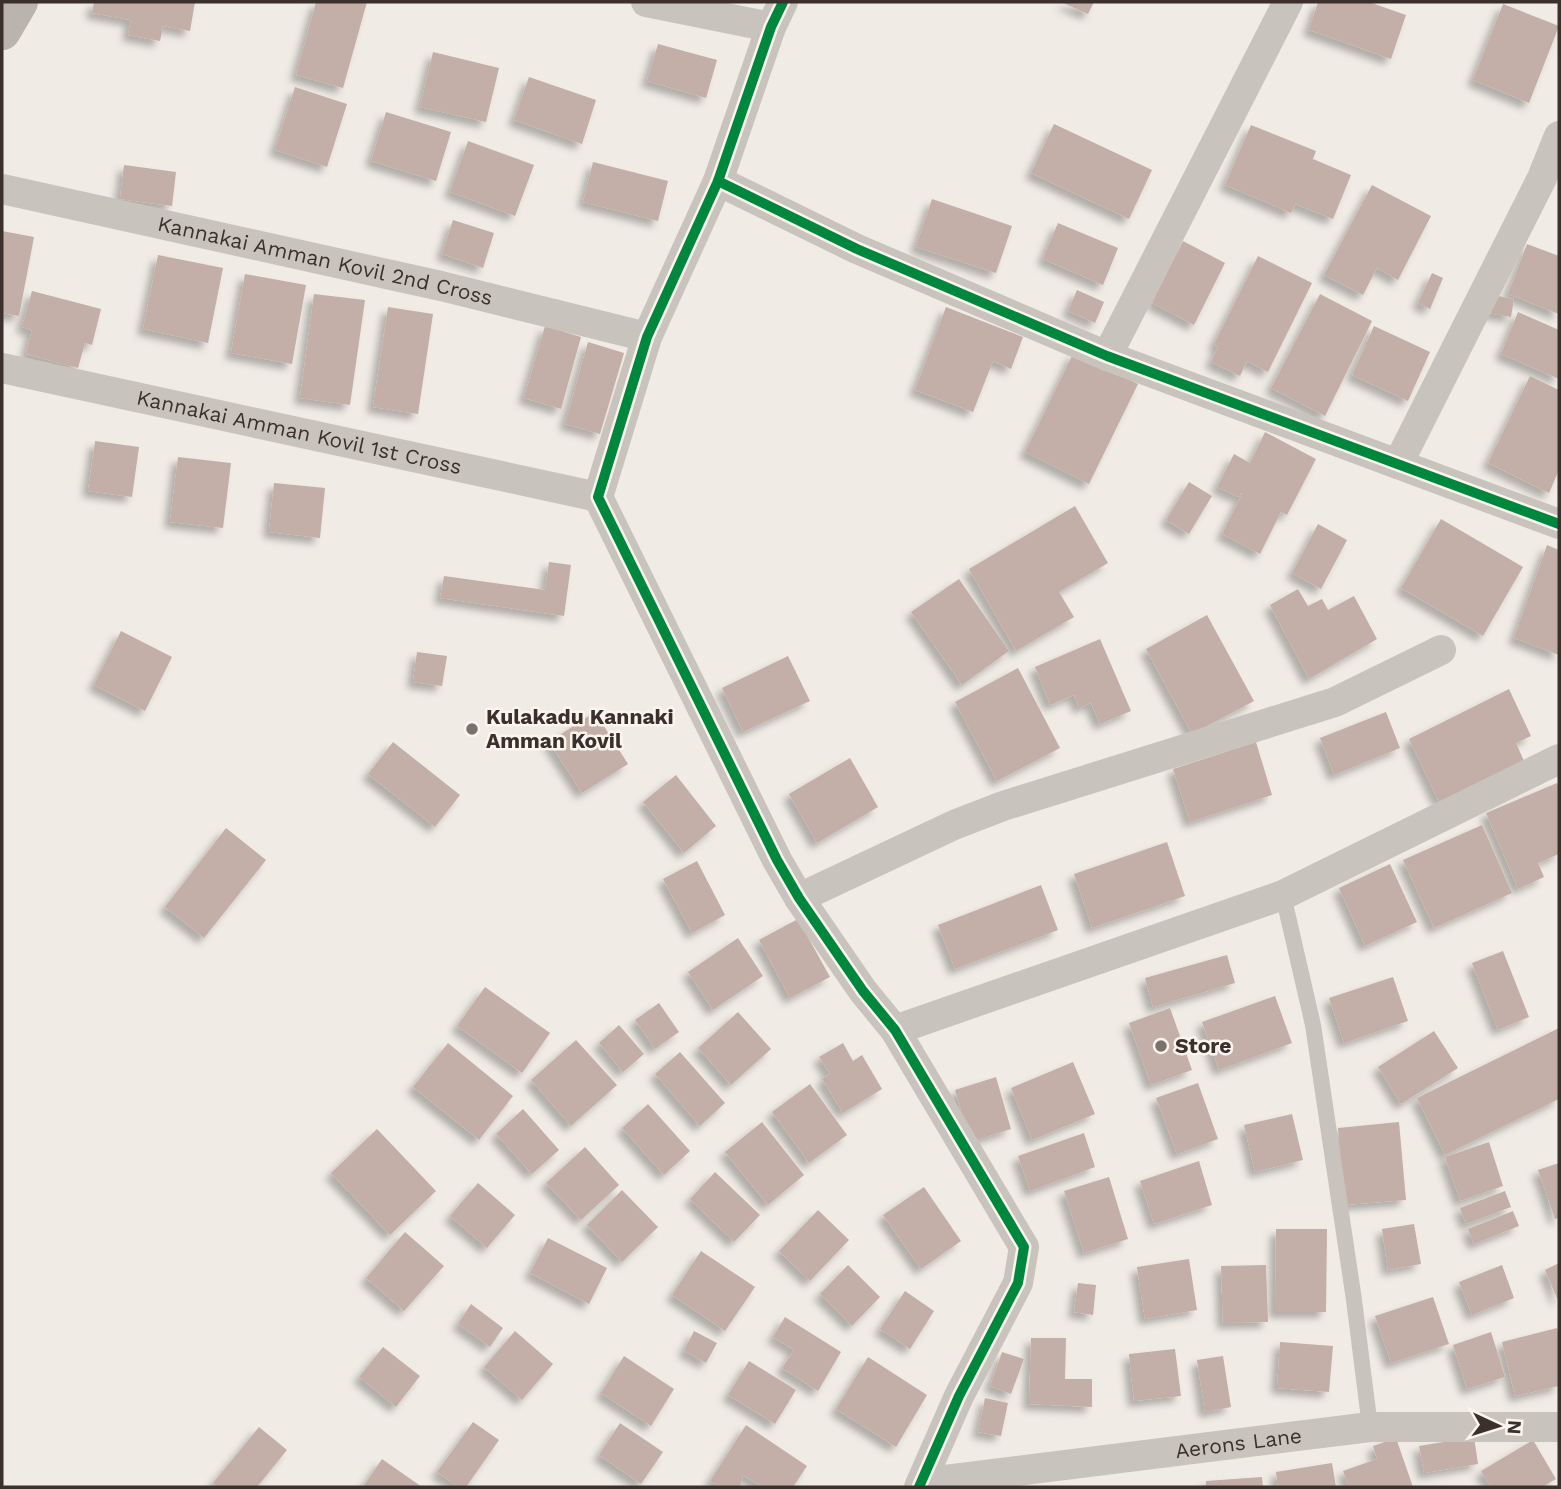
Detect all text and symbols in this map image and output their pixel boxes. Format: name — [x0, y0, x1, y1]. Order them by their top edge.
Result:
street label: Kannakai Amman Kovil 2nd Cross — [155, 211, 495, 310]
street label: Kannakai Amman Kovil 1st Cross — [134, 384, 464, 479]
place label: Kulakadu Kannaki Amman Kovil — [486, 704, 674, 753]
marker: Kulakadu Kannaki Amman Kovil — [464, 721, 480, 737]
place label: Store — [1175, 1033, 1231, 1058]
marker: Store — [1153, 1038, 1169, 1054]
north arrow — [1463, 1391, 1533, 1461]
text: N — [1502, 1419, 1526, 1435]
street label: Aerons Lane — [1174, 1423, 1303, 1463]

